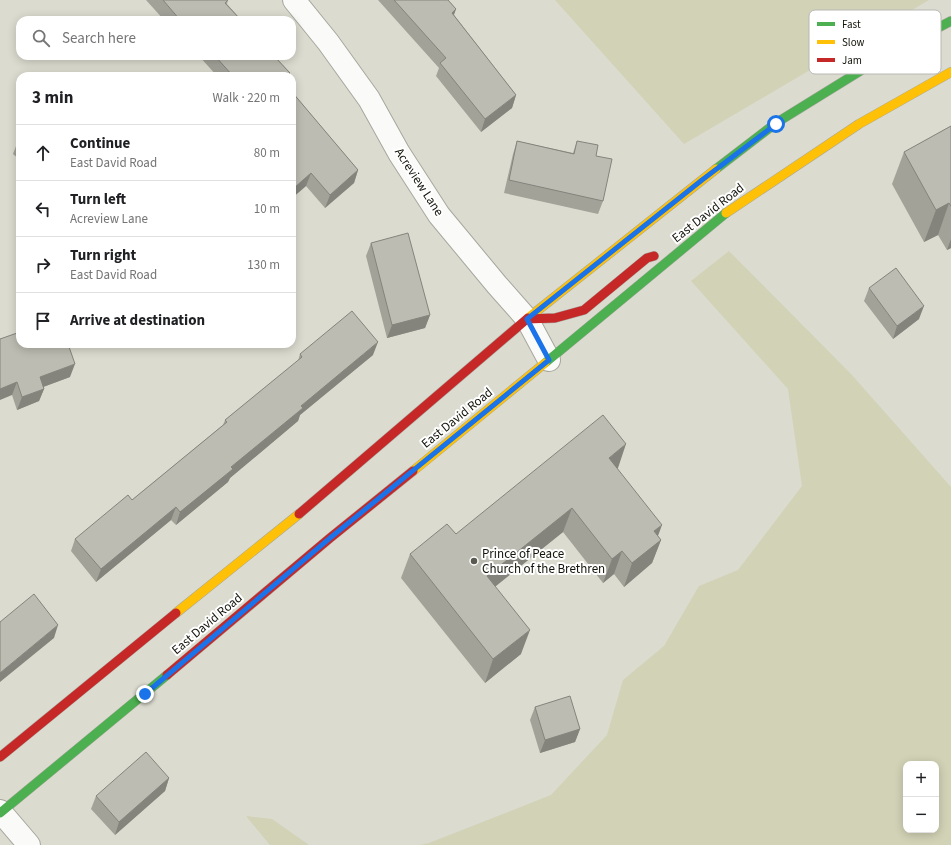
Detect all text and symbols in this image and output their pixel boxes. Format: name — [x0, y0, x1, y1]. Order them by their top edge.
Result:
legend — [809, 10, 941, 74]
search box — [16, 16, 296, 60]
text: Fast — [842, 17, 861, 32]
icon: search — [30, 27, 52, 49]
text: Search here — [62, 28, 136, 49]
text: Slow — [842, 35, 865, 50]
text: Jam — [842, 53, 862, 68]
text: 3 min — [32, 86, 73, 110]
text: Walk · 220 m — [212, 89, 280, 107]
route start — [767, 115, 785, 133]
text: Continue — [70, 133, 130, 154]
icon: ahead — [32, 142, 54, 164]
text: 80 m — [254, 144, 280, 162]
street label: Acreview Lane — [390, 144, 448, 220]
text: East David Road — [70, 154, 157, 172]
street label: East David Road — [668, 179, 748, 247]
text: Turn left — [70, 189, 126, 210]
icon: left — [32, 198, 54, 220]
text: 10 m — [254, 200, 280, 218]
text: Acreview Lane — [70, 210, 148, 228]
text: Turn right — [70, 245, 136, 266]
icon: right — [32, 254, 54, 276]
text: 130 m — [247, 256, 280, 274]
text: East David Road — [70, 266, 157, 284]
icon: arrive — [32, 310, 54, 332]
text: Arrive at destination — [70, 310, 205, 331]
street label: East David Road — [417, 384, 497, 452]
place label: Prince of Peace Church of the Brethren — [482, 545, 605, 578]
marker: Prince of Peace Church of the Brethren — [469, 556, 479, 566]
street label: East David Road — [168, 589, 246, 659]
route end — [136, 685, 154, 703]
map controls — [903, 761, 939, 833]
button: + — [903, 761, 939, 797]
button: − — [903, 797, 939, 833]

